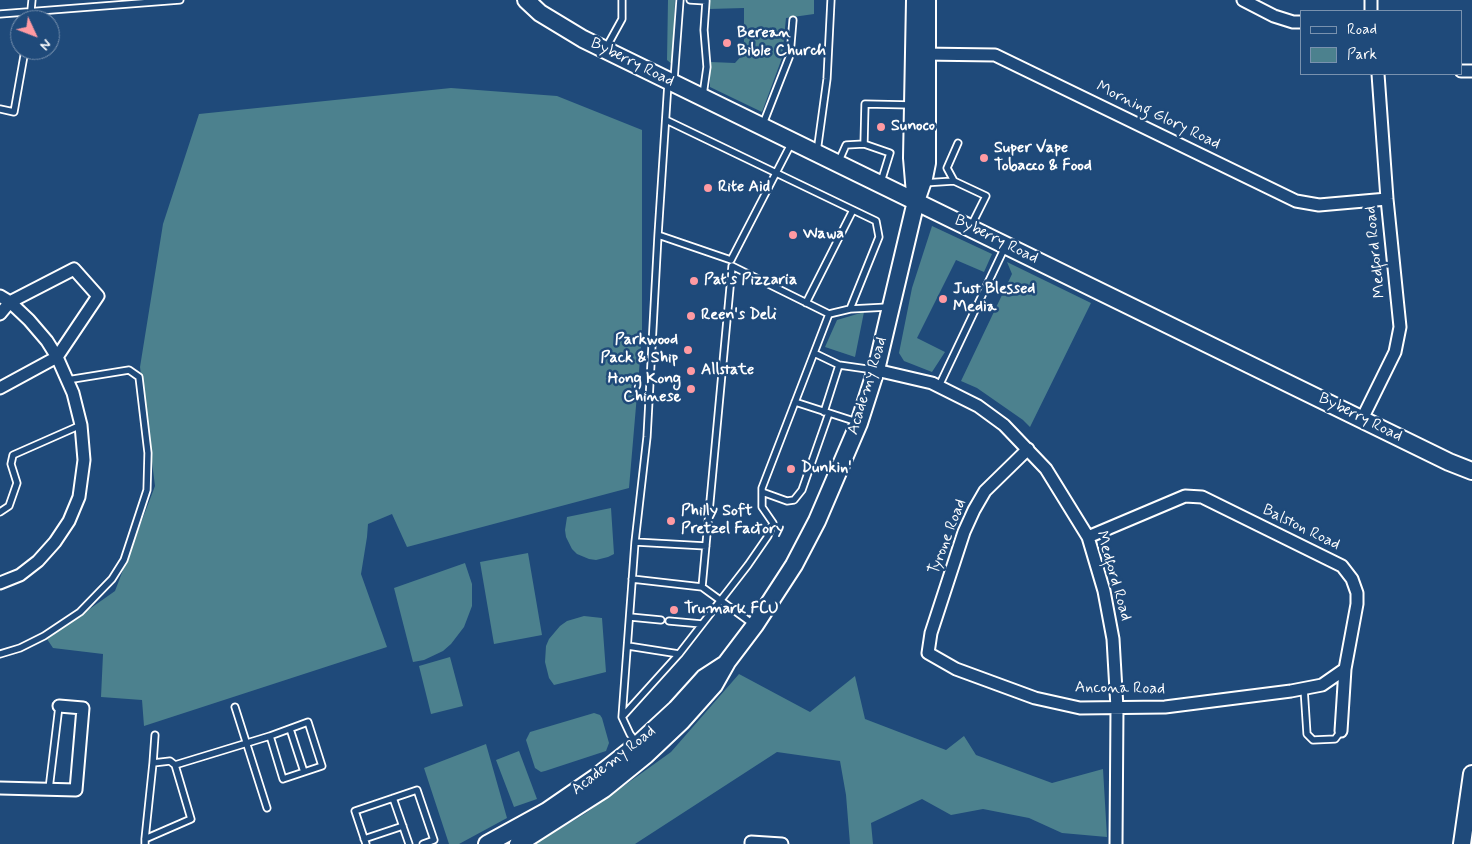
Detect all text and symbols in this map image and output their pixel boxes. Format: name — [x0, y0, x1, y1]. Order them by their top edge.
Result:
north arrow — [10, 10, 60, 60]
legend — [1300, 10, 1462, 75]
text: Road — [1347, 20, 1377, 40]
place label: Berean Bible Church — [737, 24, 826, 62]
street label: Byberry Road — [587, 34, 677, 92]
text: N — [35, 35, 55, 54]
marker: Berean Bible Church — [721, 37, 733, 49]
text: Park — [1347, 45, 1377, 65]
street label: Morning Glory Road — [1093, 78, 1223, 154]
place label: Sunoco — [891, 117, 935, 137]
marker: Sunoco — [875, 121, 887, 133]
place label: Super Vape Tobacco & Food — [994, 139, 1092, 177]
marker: Super Vape Tobacco & Food — [978, 152, 990, 164]
place label: Rite Aid — [718, 178, 770, 198]
marker: Rite Aid — [702, 182, 714, 194]
street label: Medford Road — [1362, 205, 1390, 299]
street label: Byberry Road — [951, 211, 1041, 269]
place label: Wawa — [803, 225, 844, 245]
marker: Wawa — [787, 229, 799, 241]
place label: Pat's Pizzaria — [704, 271, 797, 291]
marker: Pat's Pizzaria — [688, 275, 700, 287]
place label: Just Blessed Media — [953, 280, 1035, 318]
marker: Just Blessed Media — [937, 293, 949, 305]
place label: Reen's Deli — [701, 306, 777, 326]
marker: Reen's Deli — [685, 310, 697, 322]
place label: Parkwood Pack & Ship — [600, 331, 678, 369]
street label: Academy Road — [844, 335, 892, 437]
marker: Parkwood Pack & Ship — [682, 344, 694, 356]
place label: Allstate — [701, 361, 754, 381]
marker: Allstate — [685, 365, 697, 377]
place label: Hong Kong Chinese — [608, 370, 681, 408]
marker: Hong Kong Chinese — [685, 383, 697, 395]
street label: Byberry Road — [1315, 389, 1405, 447]
place label: Dunkin' — [801, 459, 852, 479]
marker: Dunkin' — [785, 463, 797, 475]
street label: Tyrone Road — [925, 496, 971, 578]
street label: Balston Road — [1259, 501, 1343, 555]
place label: Philly Soft Pretzel Factory — [681, 502, 784, 540]
marker: Philly Soft Pretzel Factory — [665, 515, 677, 527]
street label: Medford Road — [1091, 529, 1135, 623]
place label: Trumark FCU — [684, 600, 779, 620]
marker: Trumark FCU — [668, 604, 680, 616]
street label: Ancona Road — [1075, 679, 1165, 699]
street label: Academy Road — [568, 722, 660, 800]

